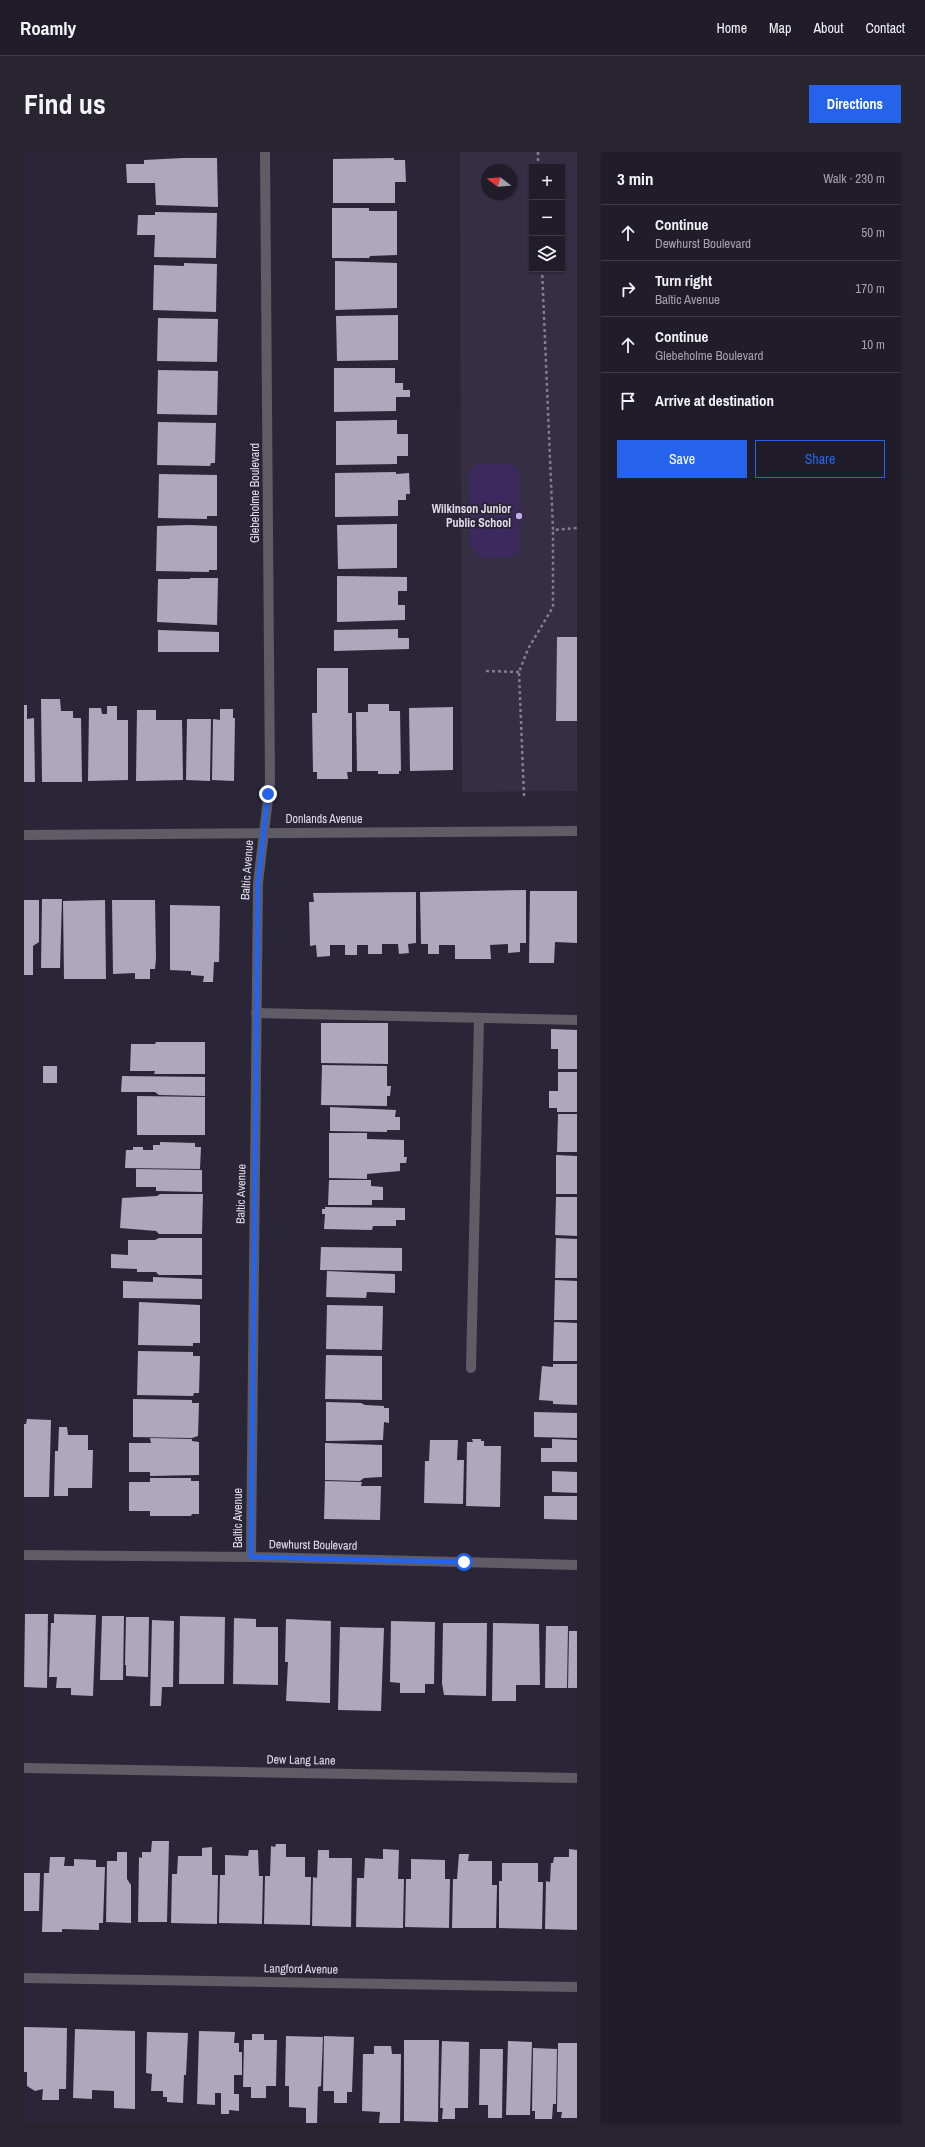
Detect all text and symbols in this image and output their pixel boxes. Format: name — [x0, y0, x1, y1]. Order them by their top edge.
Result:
text: Roamly — [20, 15, 76, 41]
text: Home — [716, 19, 747, 37]
text: Map — [769, 19, 791, 37]
text: About — [813, 19, 843, 37]
text: Contact — [865, 19, 905, 37]
text: Find us — [24, 85, 106, 123]
button: Directions — [809, 85, 901, 123]
north arrow — [481, 164, 517, 200]
map controls — [529, 164, 565, 272]
button: + — [529, 164, 565, 200]
text: 3 min — [617, 167, 653, 190]
text: Walk · 230 m — [823, 170, 885, 187]
button: − — [529, 200, 565, 236]
text: Continue — [655, 214, 708, 235]
icon: ahead — [617, 222, 639, 244]
text: 50 m — [861, 224, 885, 241]
text: Dewhurst Boulevard — [655, 235, 751, 252]
button: layers — [529, 236, 565, 272]
text: Turn right — [655, 270, 712, 291]
icon: right — [617, 278, 639, 300]
text: 170 m — [855, 280, 885, 297]
text: Baltic Avenue — [655, 291, 720, 308]
text: Continue — [655, 326, 708, 347]
icon: ahead — [617, 334, 639, 356]
text: 10 m — [861, 336, 885, 353]
text: Glebeholme Boulevard — [655, 347, 763, 364]
icon: arrive — [617, 390, 639, 412]
text: Arrive at destination — [655, 390, 774, 411]
button: Save — [617, 440, 747, 478]
button: Share — [755, 440, 885, 478]
street label: Glebeholme Boulevard — [247, 443, 263, 543]
place label: Wilkinson Junior Public School — [432, 501, 511, 531]
marker: Wilkinson Junior Public School — [514, 511, 524, 521]
route end — [259, 785, 277, 803]
street label: Donlands Avenue — [286, 811, 362, 827]
street label: Baltic Avenue — [237, 840, 257, 900]
street label: Baltic Avenue — [232, 1164, 250, 1224]
street label: Baltic Avenue — [230, 1488, 246, 1548]
street label: Dewhurst Boulevard — [269, 1536, 357, 1554]
route start — [455, 1553, 473, 1571]
street label: Dew Lang Lane — [266, 1751, 336, 1769]
street label: Langford Avenue — [264, 1960, 338, 1978]

